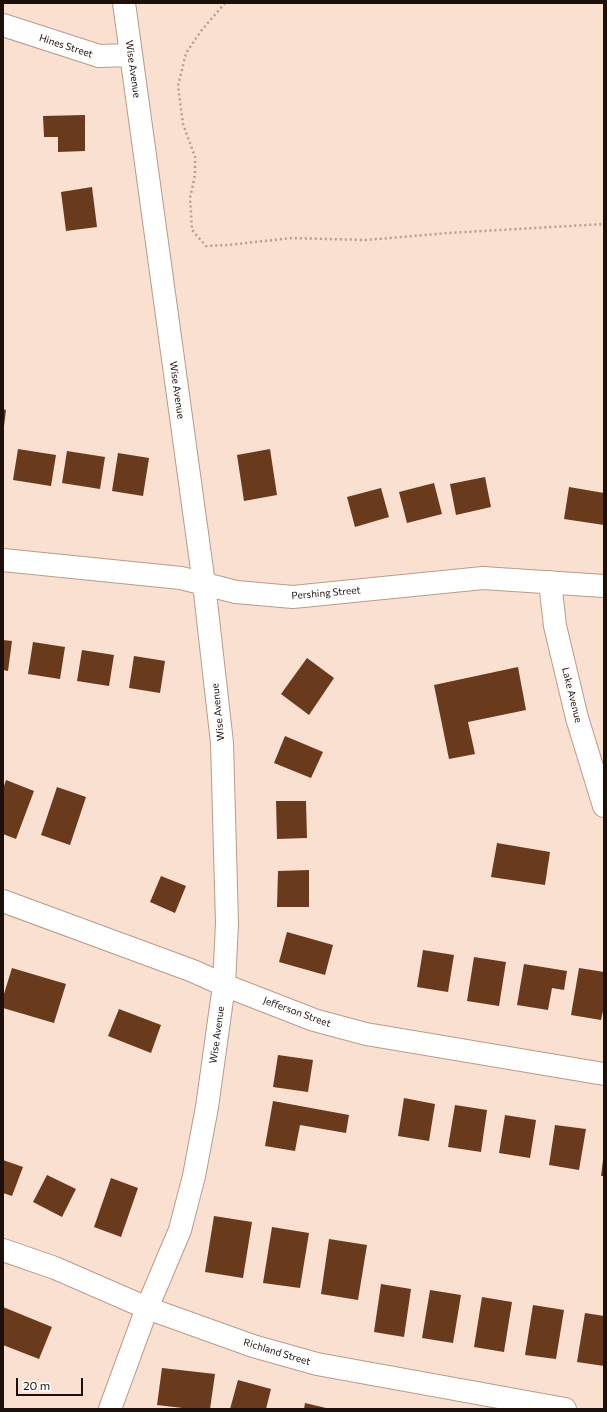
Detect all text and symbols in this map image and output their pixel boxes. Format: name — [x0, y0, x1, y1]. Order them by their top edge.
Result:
street label: Hines Street — [38, 32, 94, 60]
street label: Wise Avenue — [123, 40, 143, 98]
street label: Wise Avenue — [167, 361, 187, 419]
street label: Pershing Street — [291, 584, 361, 602]
street label: Lake Avenue — [559, 666, 585, 724]
street label: Wise Avenue — [209, 683, 227, 741]
street label: Jefferson Street — [262, 994, 332, 1030]
street label: Wise Avenue — [207, 1006, 227, 1064]
street label: Richland Street — [242, 1336, 312, 1368]
scale bar — [18, 1370, 85, 1396]
text: 20 m — [23, 1378, 50, 1392]

